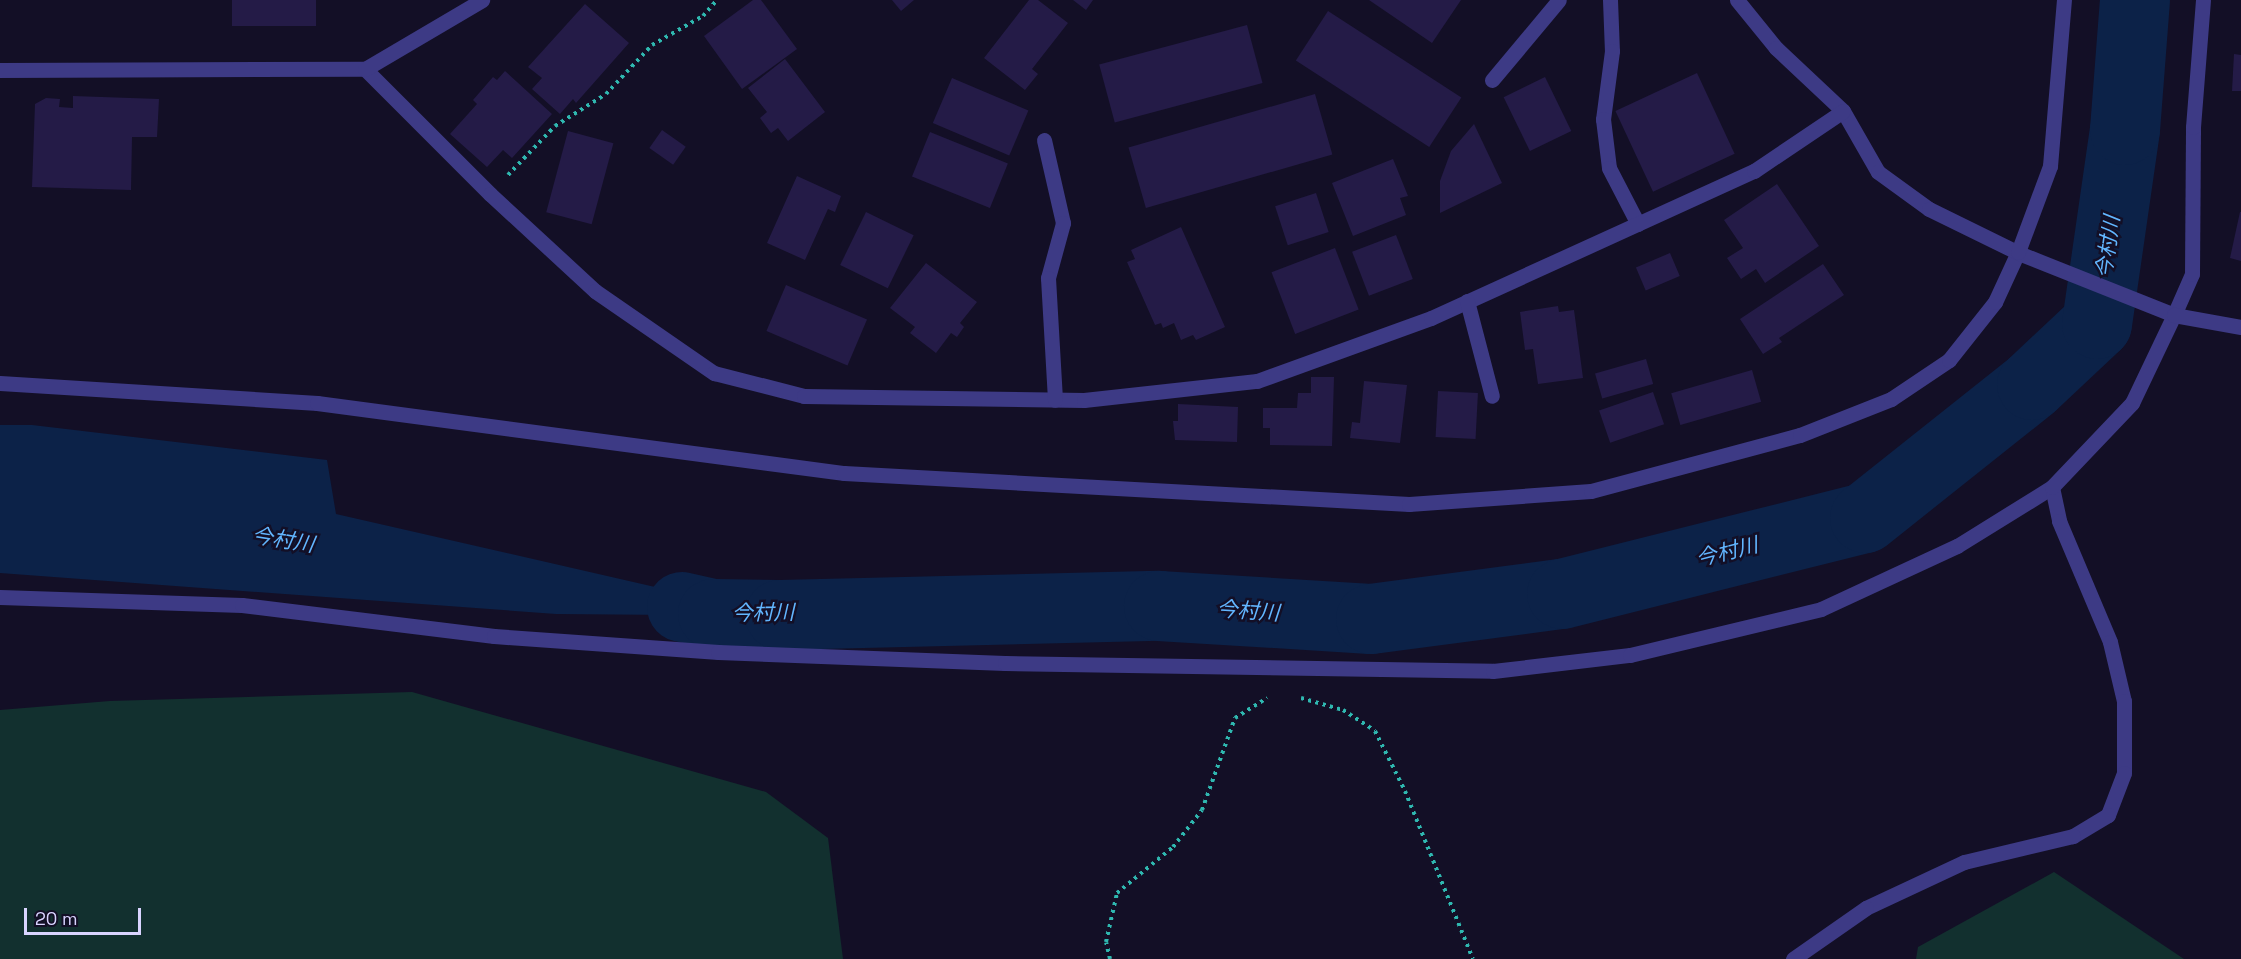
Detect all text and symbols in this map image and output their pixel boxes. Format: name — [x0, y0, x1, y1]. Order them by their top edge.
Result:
water label: 今村川 — [2091, 214, 2125, 280]
water label: 今村川 — [250, 523, 316, 557]
water label: 今村川 — [1693, 532, 1761, 572]
water label: 今村川 — [1216, 596, 1280, 626]
water label: 今村川 — [731, 600, 795, 626]
scale bar — [27, 896, 144, 934]
text: 20 m — [35, 907, 78, 930]

